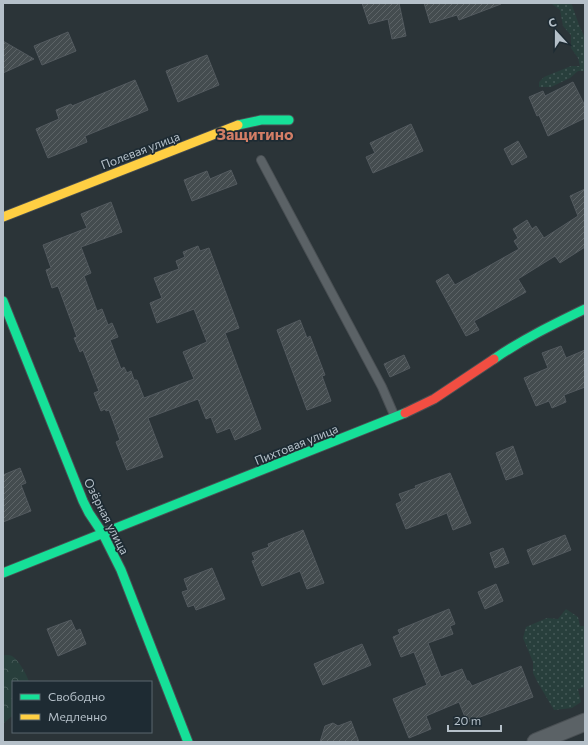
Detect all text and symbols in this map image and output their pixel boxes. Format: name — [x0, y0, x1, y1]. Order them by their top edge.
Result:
north arrow — [536, 12, 576, 52]
text: С — [546, 15, 559, 30]
district label: Защитино — [217, 124, 294, 143]
street label: Полевая улица — [99, 129, 181, 171]
street label: Пихтовая улица — [252, 421, 340, 467]
street label: Озёрная улица — [82, 476, 132, 556]
legend — [12, 681, 152, 733]
text: Свободно — [48, 689, 105, 703]
scale bar — [448, 707, 501, 733]
text: Медленно — [48, 709, 107, 723]
text: 20 m — [454, 713, 481, 727]

